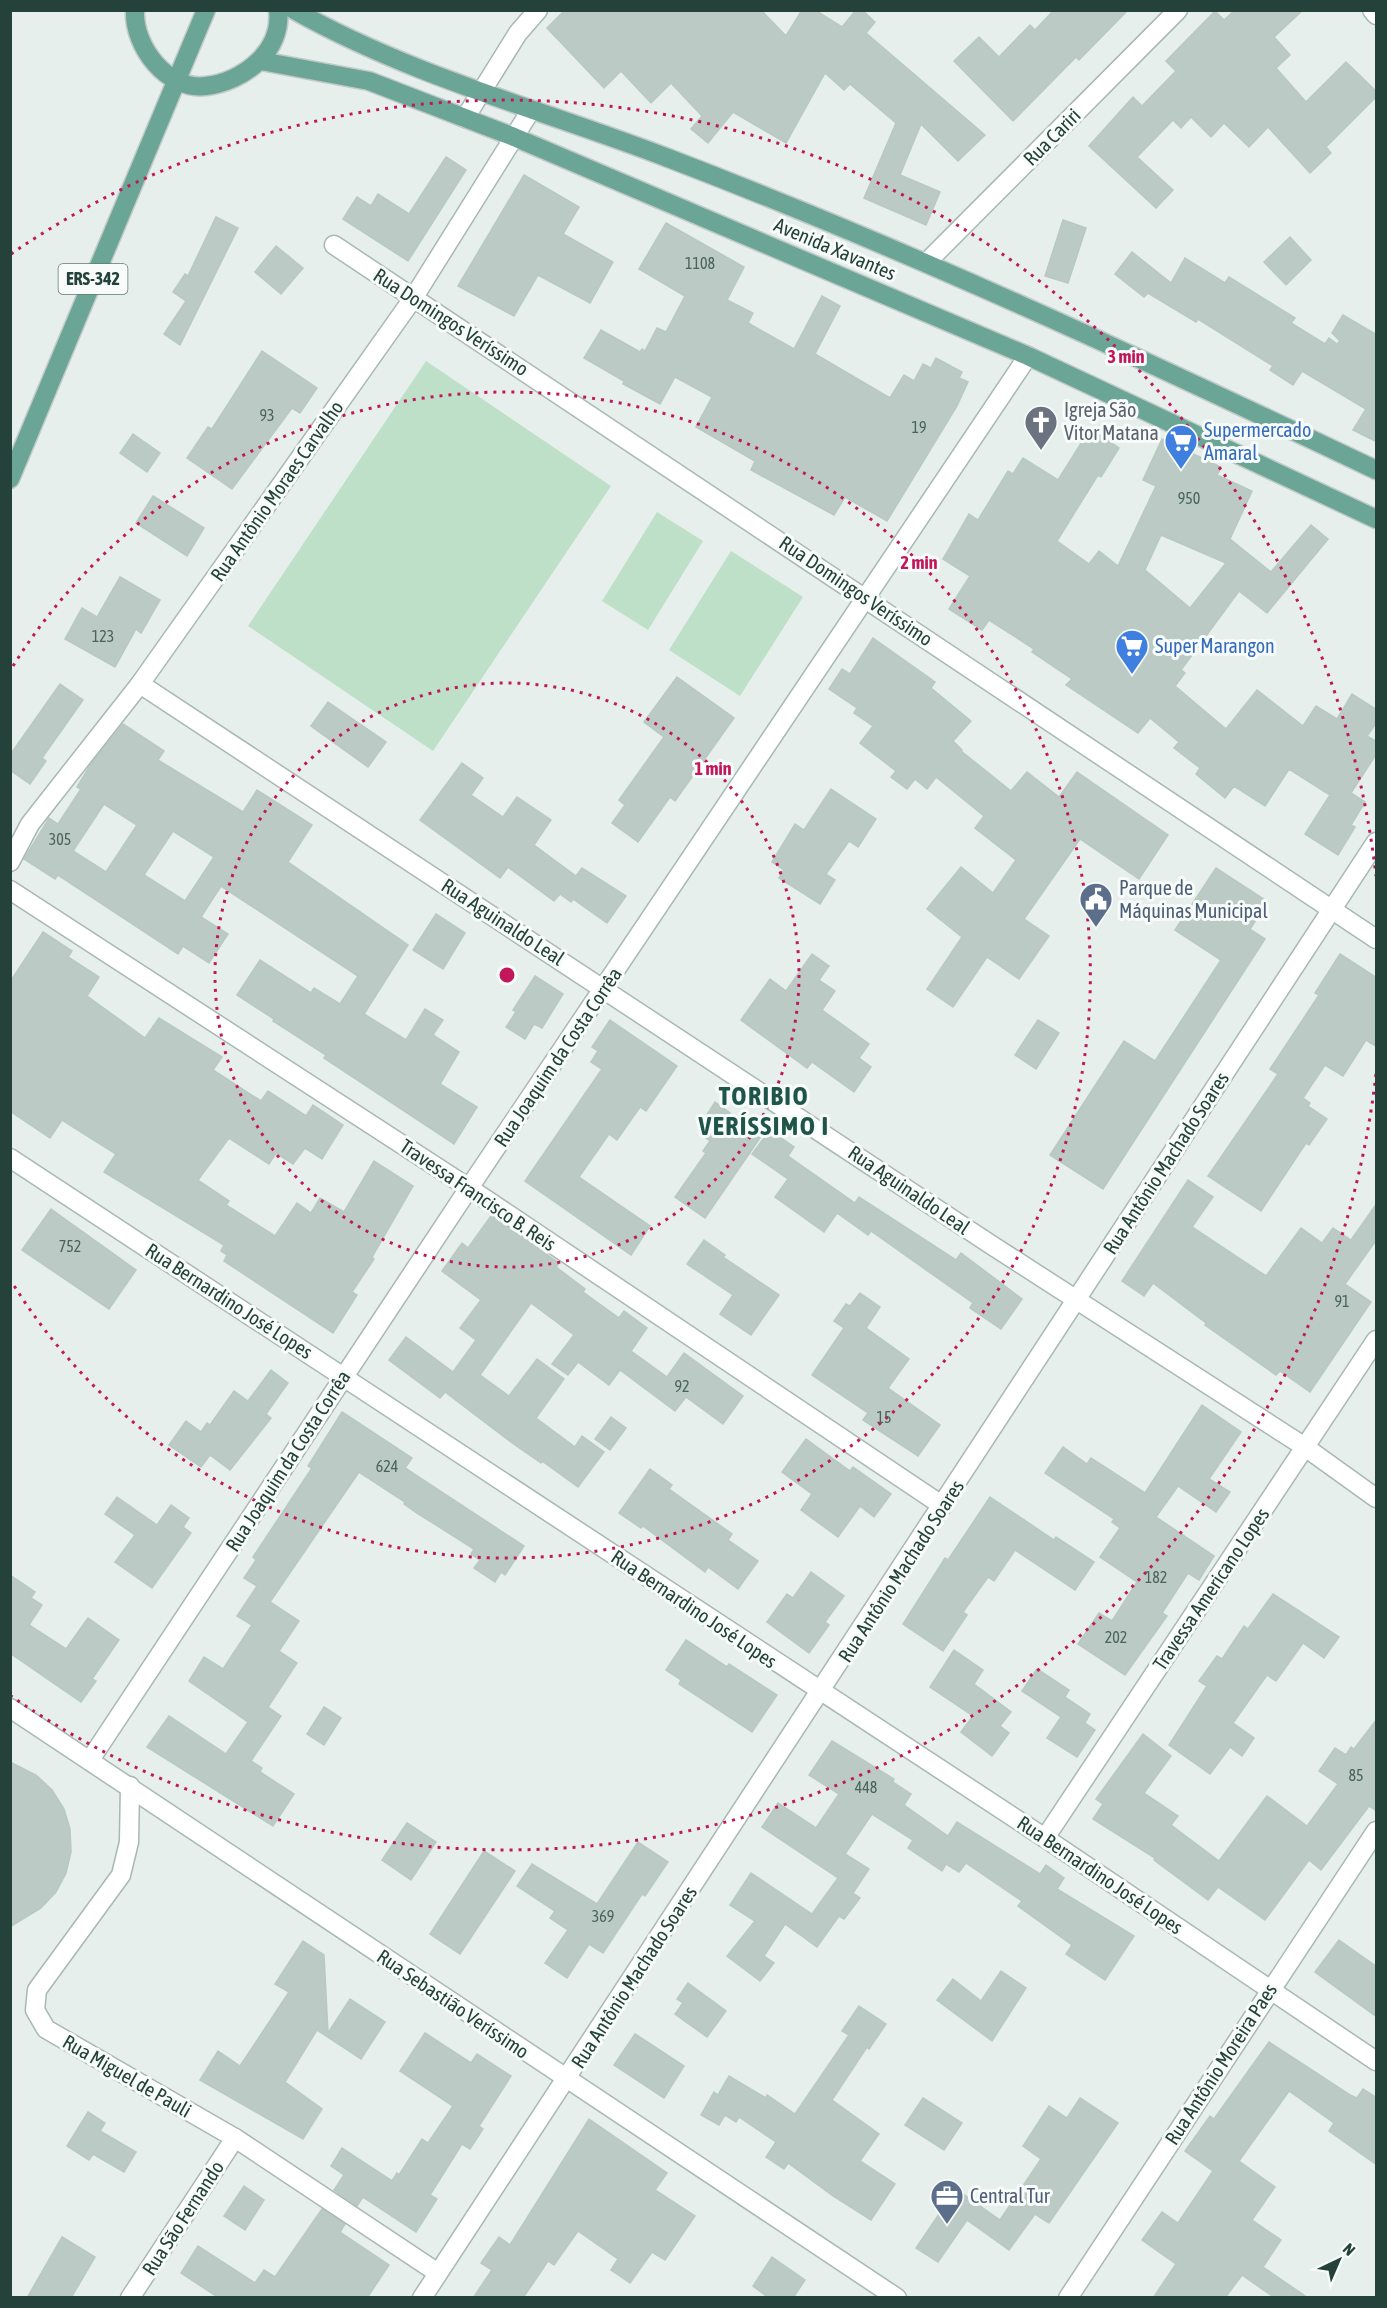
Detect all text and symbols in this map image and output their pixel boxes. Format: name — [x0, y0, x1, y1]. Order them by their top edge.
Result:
street label: Rua Cariri — [1018, 103, 1085, 170]
street label: Avenida Xavantes — [771, 213, 899, 284]
house number: 1108 — [685, 254, 715, 272]
street label: Rua Domingos Veríssimo — [370, 263, 533, 380]
road number: ERS-342 — [58, 264, 128, 294]
text: 3 min — [1108, 346, 1145, 367]
street label: Rua Antônio Moraes Carvalho — [206, 396, 348, 585]
place label: Igreja São Vitor Matana — [1064, 398, 1159, 444]
church icon: Igreja São Vitor Matana — [1023, 404, 1059, 451]
house number: 93 — [259, 406, 275, 424]
house number: 19 — [911, 418, 927, 436]
place label: Supermercado Amaral — [1204, 418, 1311, 464]
supermarket icon: Supermercado Amaral — [1163, 423, 1199, 470]
house number: 950 — [1178, 489, 1200, 507]
street label: Rua Domingos Veríssimo — [775, 531, 937, 650]
text: 2 min — [901, 552, 938, 573]
house number: 123 — [92, 627, 114, 645]
supermarket icon: Super Marangon — [1114, 628, 1150, 675]
place label: Super Marangon — [1155, 634, 1275, 657]
text: 1 min — [695, 758, 732, 779]
house number: 305 — [49, 830, 71, 848]
street label: Rua Aguinaldo Leal — [438, 873, 569, 970]
place label: Parque de Máquinas Municipal — [1119, 876, 1268, 922]
public building icon: Parque de Máquinas Municipal — [1078, 881, 1114, 928]
street label: Rua Joaquim da Costa Corrêa — [489, 963, 626, 1151]
centre of rings — [497, 965, 517, 985]
street label: Rua Antônio Machado Soares — [1098, 1067, 1233, 1258]
district label: TORIBIO VERÍSSIMO I — [697, 1081, 830, 1141]
street label: Travessa Francisco B. Reis — [396, 1134, 561, 1255]
street label: Rua Aguinaldo Leal — [844, 1140, 975, 1239]
house number: 752 — [59, 1237, 81, 1255]
street label: Rua Bernardino José Lopes — [141, 1238, 317, 1363]
house number: 91 — [1334, 1292, 1350, 1310]
street label: Rua Joaquim da Costa Corrêa — [220, 1366, 355, 1555]
house number: 92 — [674, 1377, 690, 1395]
house number: 15 — [876, 1408, 892, 1426]
house number: 624 — [376, 1457, 398, 1475]
street label: Rua Antônio Machado Soares — [833, 1475, 968, 1666]
street label: Travessa Americano Lopes — [1148, 1503, 1273, 1674]
street label: Rua Bernardino José Lopes — [607, 1545, 781, 1672]
house number: 182 — [1145, 1568, 1167, 1586]
house number: 202 — [1105, 1628, 1127, 1646]
house number: 85 — [1348, 1766, 1364, 1784]
house number: 448 — [855, 1778, 877, 1796]
street label: Rua Bernardino José Lopes — [1013, 1811, 1187, 1938]
street label: Rua Antônio Machado Soares — [566, 1881, 701, 2072]
house number: 369 — [592, 1907, 614, 1925]
street label: Rua Sebastião Veríssimo — [373, 1944, 534, 2063]
street label: Rua Antônio Moreira Paes — [1160, 1979, 1281, 2149]
street label: Rua Miguel de Pauli — [59, 2029, 196, 2122]
street label: Rua São Fernando — [137, 2156, 228, 2279]
office icon: Central Tur — [929, 2178, 965, 2225]
place label: Central Tur — [970, 2184, 1051, 2207]
north arrow — [1309, 2230, 1369, 2290]
text: N — [1340, 2239, 1359, 2259]

